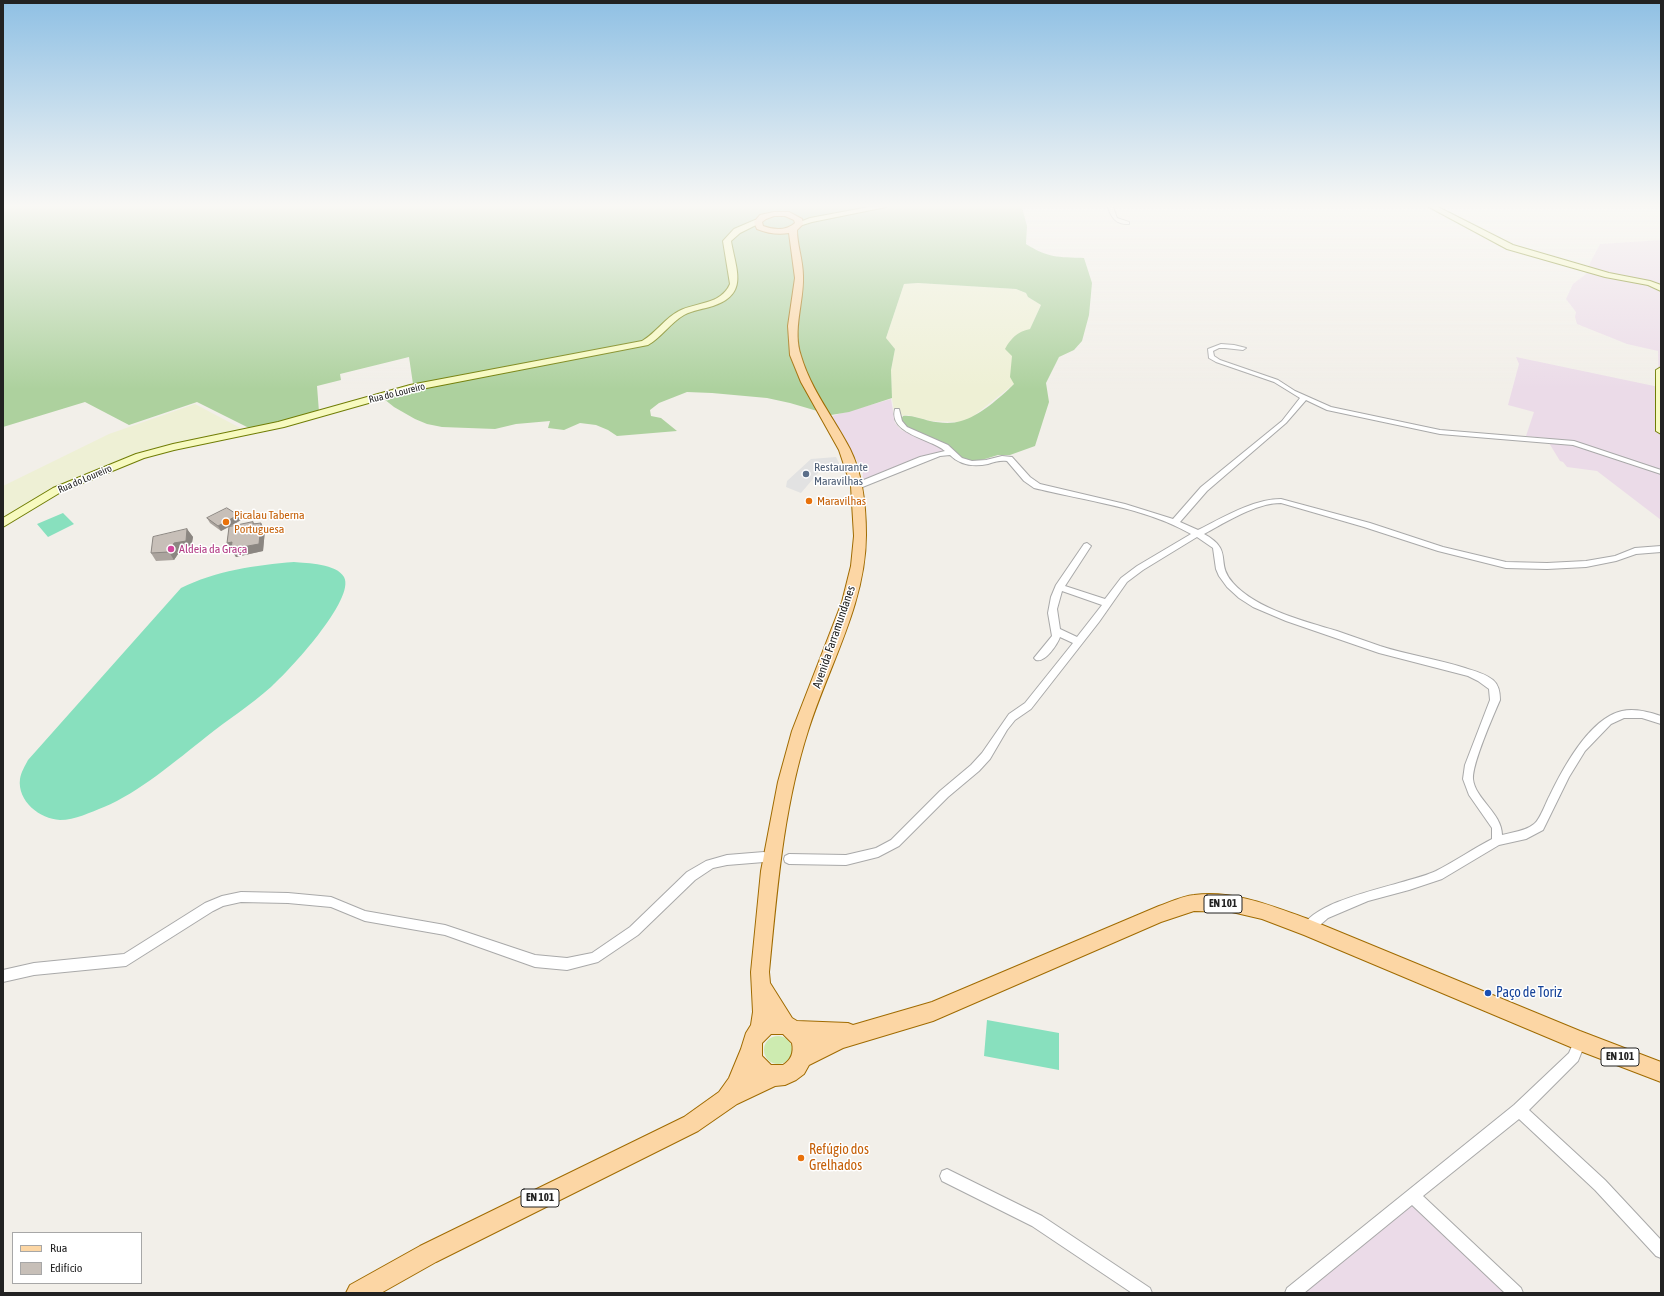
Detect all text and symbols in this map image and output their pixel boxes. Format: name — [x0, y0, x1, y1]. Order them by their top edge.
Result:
street label: Rua do Loureiro — [368, 380, 426, 406]
place label: Restaurante Maravilhas — [814, 460, 868, 488]
street label: Rua do Loureiro — [56, 462, 114, 496]
marker: Restaurante Maravilhas — [801, 469, 811, 479]
place label: Maravilhas — [817, 494, 866, 508]
marker: Maravilhas — [804, 496, 814, 506]
place label: Picalau Taberna Portuguesa — [234, 508, 305, 536]
marker: Picalau Taberna Portuguesa — [221, 517, 231, 527]
place label: Aldeia da Graça — [179, 542, 247, 556]
marker: Aldeia da Graça — [166, 544, 176, 554]
street label: Avenida Farramundanes — [810, 584, 858, 690]
road number: EN 101 — [1204, 895, 1242, 913]
place label: Paço de Toriz — [1496, 985, 1562, 1001]
marker: Paço de Toriz — [1483, 988, 1493, 998]
road number: EN 101 — [1601, 1048, 1639, 1066]
place label: Refúgio dos Grelhados — [809, 1142, 869, 1174]
marker: Refúgio dos Grelhados — [796, 1153, 806, 1163]
road number: EN 101 — [521, 1189, 559, 1207]
legend — [12, 1232, 142, 1284]
text: Rua — [50, 1241, 67, 1255]
text: Edifício — [50, 1261, 82, 1275]

